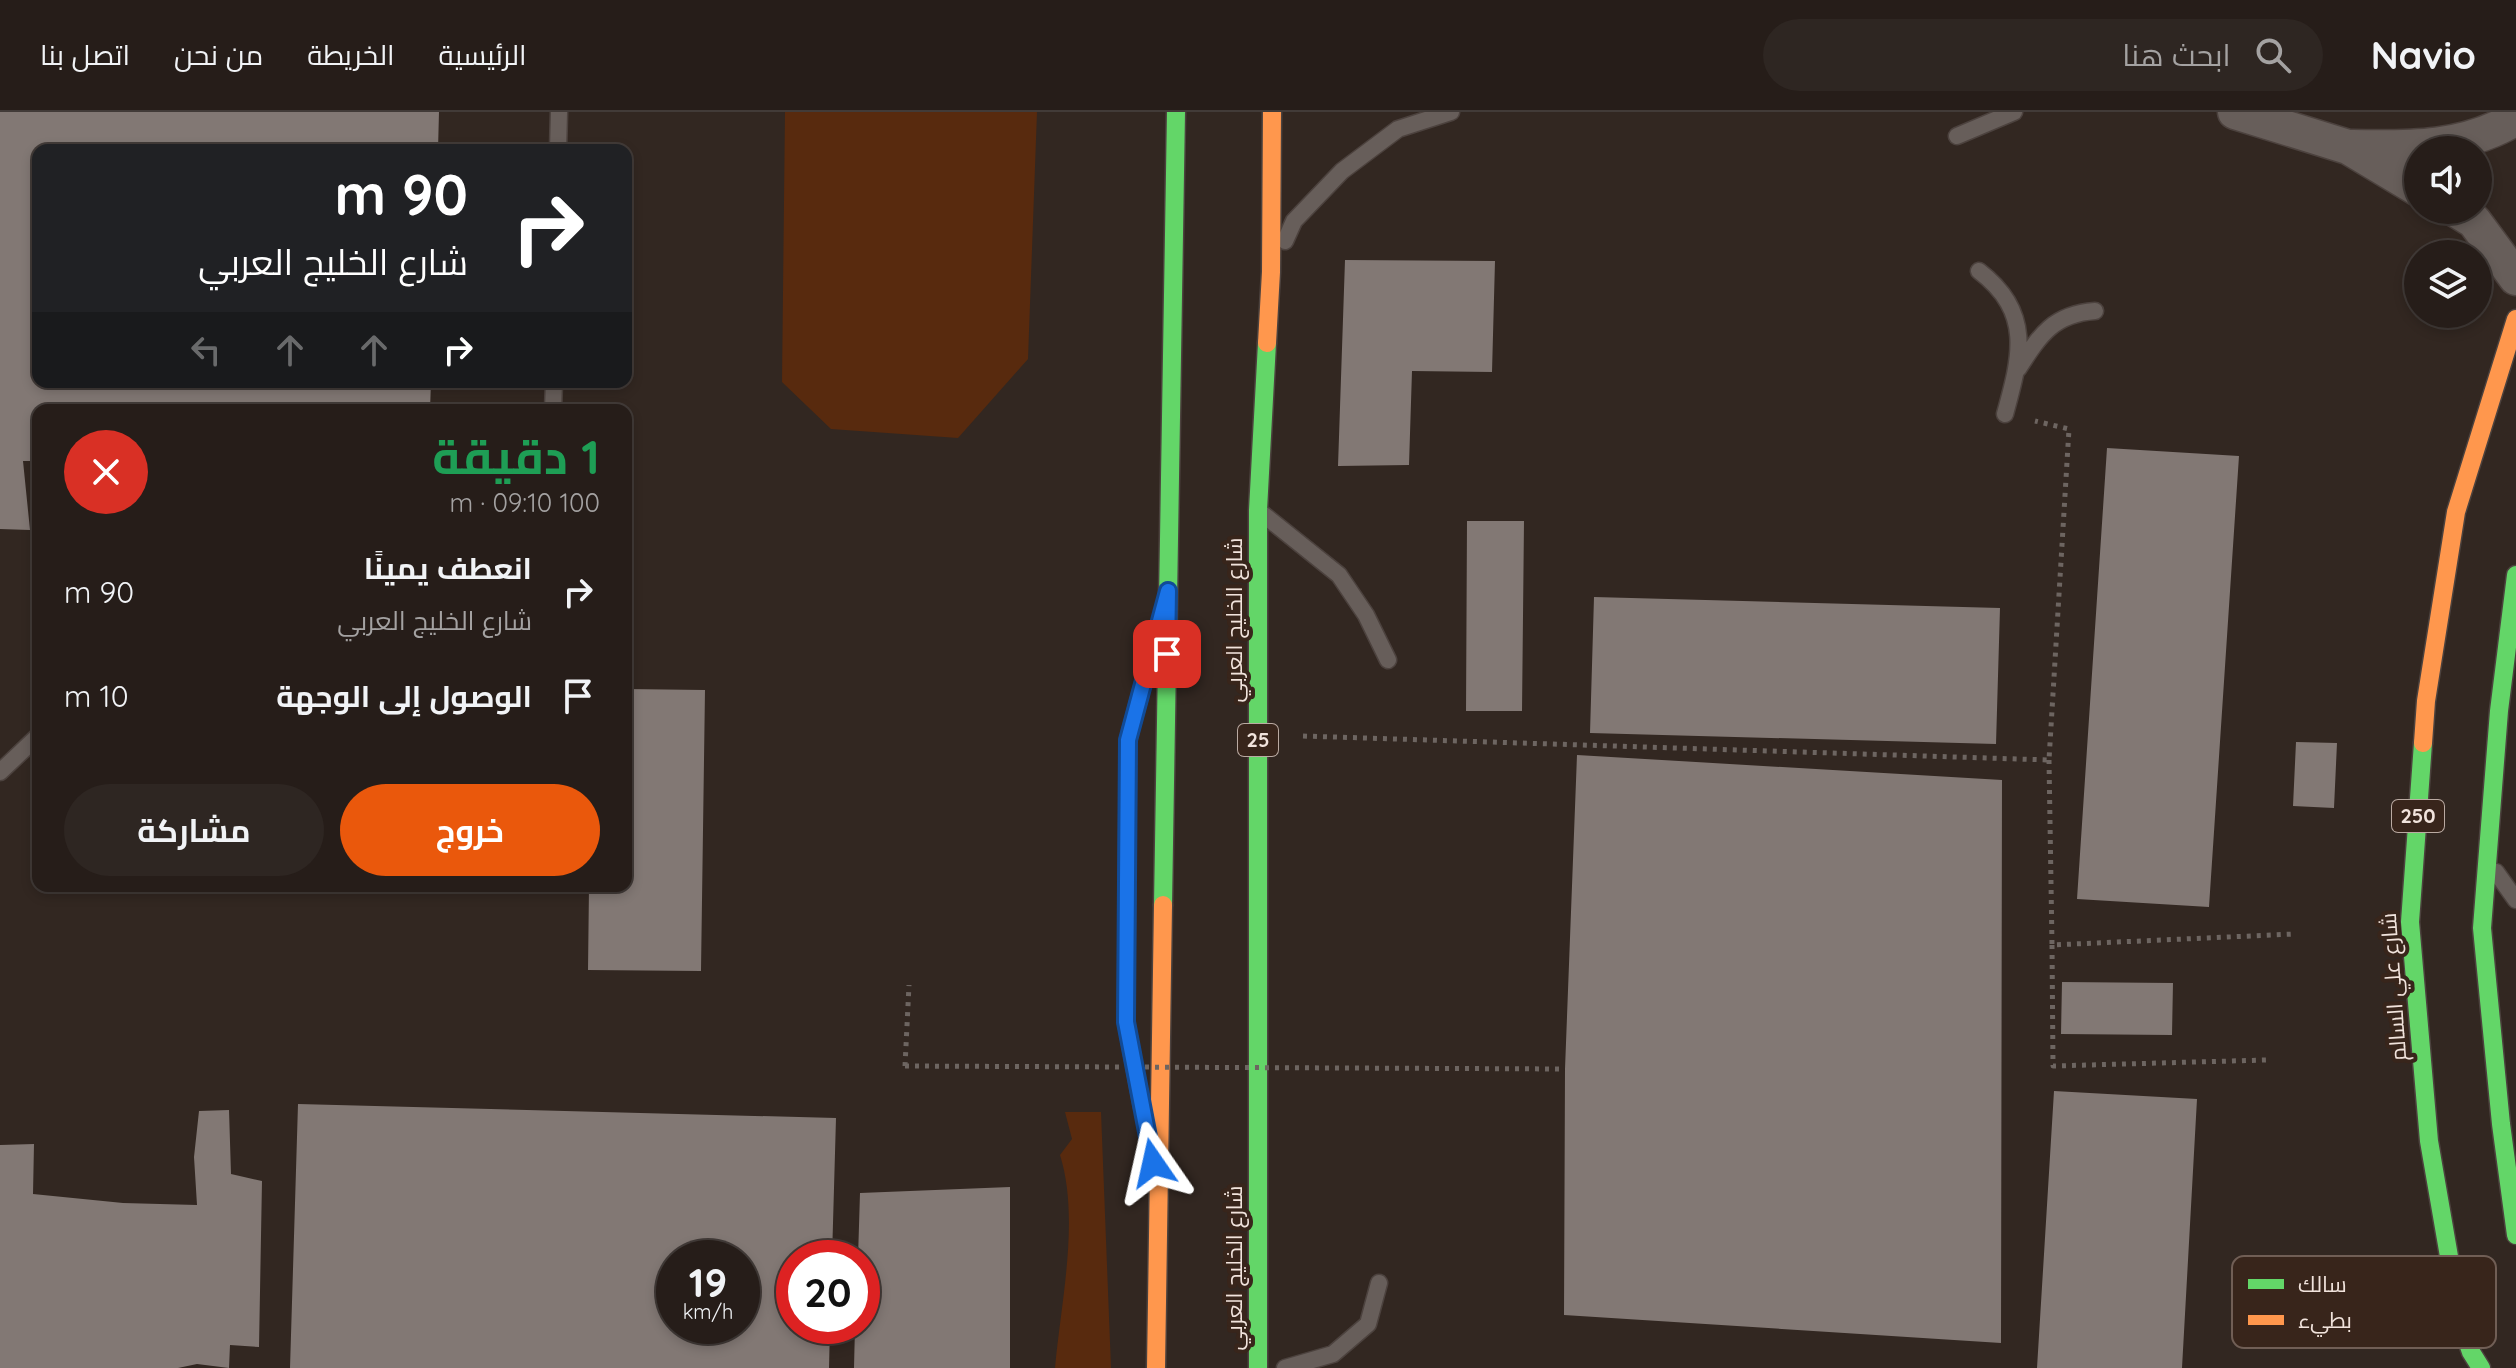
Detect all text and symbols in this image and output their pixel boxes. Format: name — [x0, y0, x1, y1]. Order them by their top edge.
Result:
search box — [1763, 19, 2323, 91]
text: Navio — [2371, 31, 2476, 79]
icon: search — [2251, 33, 2295, 77]
text: ابحث هنا — [2122, 36, 2231, 74]
text: اتصل بنا — [40, 37, 130, 72]
text: من نحن — [174, 37, 263, 72]
text: الخريطة — [307, 37, 395, 72]
text: الرئيسية — [439, 37, 526, 72]
map controls — [2404, 136, 2492, 328]
button: sound — [2404, 136, 2492, 224]
text: 90 m — [334, 159, 468, 229]
icon: right — [496, 176, 600, 280]
text: شارع الخليج العربي — [198, 239, 468, 284]
button: layers — [2404, 240, 2492, 328]
icon: left — [184, 328, 228, 372]
icon: ahead — [268, 328, 312, 372]
icon: ahead — [352, 328, 396, 372]
icon: right — [436, 328, 480, 372]
text: 1 دقيقة — [432, 426, 600, 486]
button: close — [64, 430, 148, 514]
text: 100 m · 09:10 — [449, 486, 600, 519]
street label: شارع الخليج العربي — [1220, 538, 1251, 702]
text: انعطف يمينًا — [364, 549, 532, 587]
icon: right — [556, 570, 600, 614]
text: 90 m — [64, 573, 134, 611]
text: شارع الخليج العربي — [337, 604, 532, 637]
pin — [1133, 620, 1201, 688]
icon: arrive — [1145, 632, 1189, 676]
icon: arrive — [556, 674, 600, 718]
text: 10 m — [64, 677, 129, 715]
text: الوصول إلى الوجهة — [276, 677, 532, 715]
road number: 25 — [1238, 724, 1278, 756]
button: مشاركة — [64, 784, 324, 876]
button: خروج — [340, 784, 600, 876]
road number: 250 — [2392, 800, 2444, 832]
street label: شارع علي السالم — [2374, 912, 2415, 1062]
position arrow — [1111, 1121, 1195, 1205]
street label: شارع الخليج العربي — [1220, 1186, 1251, 1350]
speed limit sign: 20 — [776, 1240, 880, 1344]
legend — [2232, 1256, 2496, 1348]
text: 19 — [689, 1257, 727, 1307]
text: سالك — [2298, 1270, 2347, 1298]
text: km/h — [683, 1299, 733, 1324]
text: بطيء — [2298, 1306, 2352, 1337]

